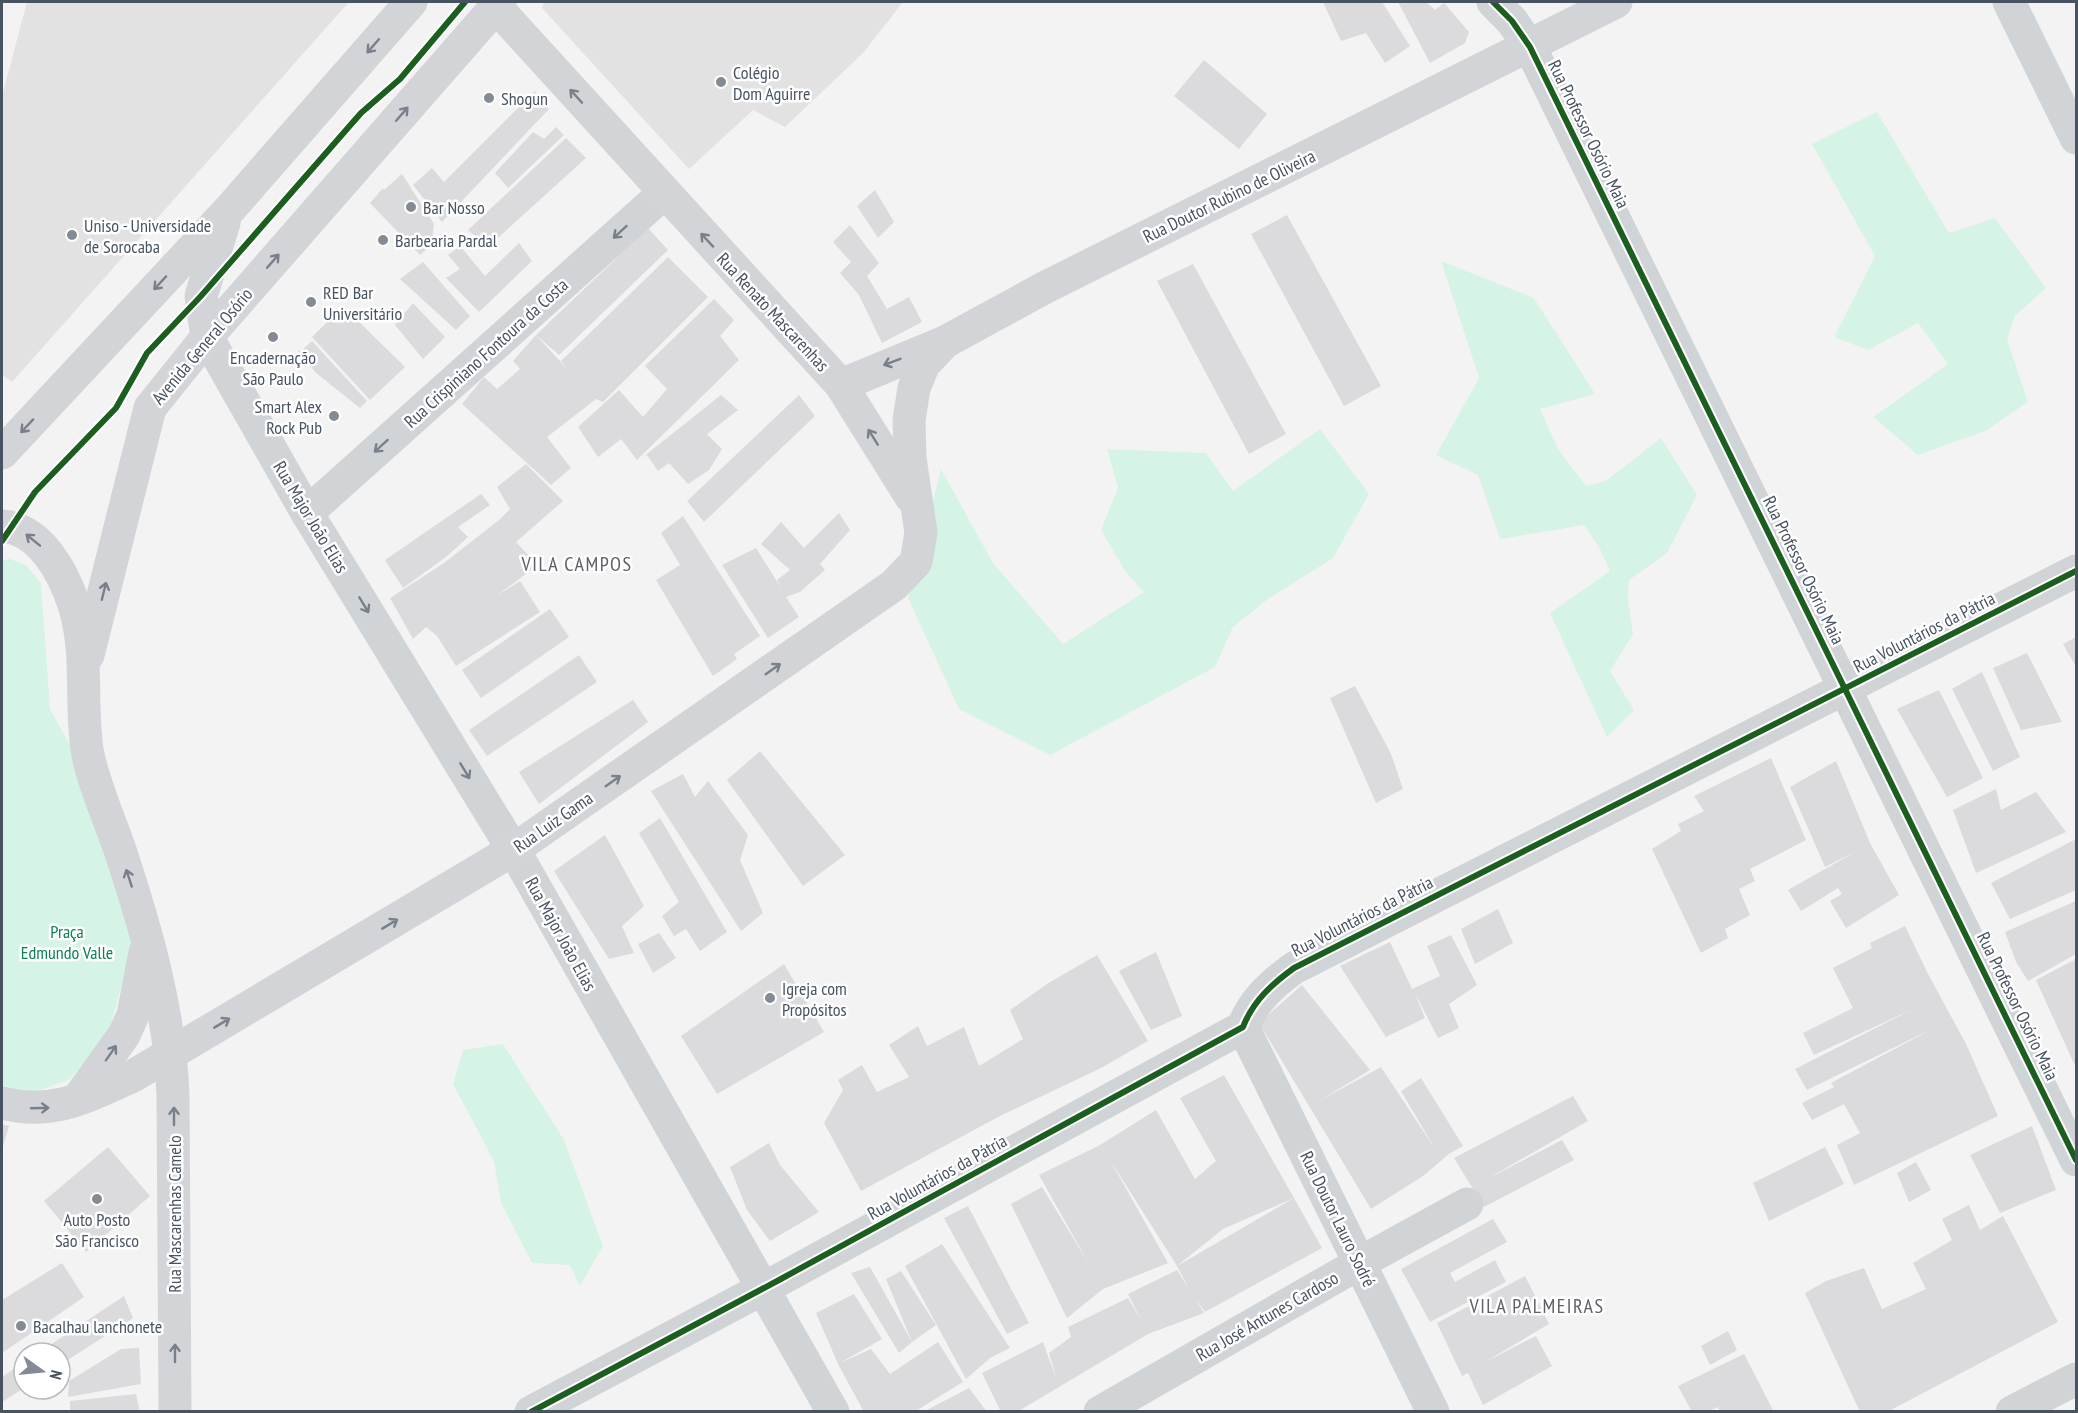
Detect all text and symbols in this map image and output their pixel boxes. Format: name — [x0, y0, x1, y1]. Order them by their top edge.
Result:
one-way arrow — [366, 38, 380, 53]
street label: Rua Professor Osório Maia — [1543, 56, 1635, 212]
place label: Colégio Dom Aguirre — [733, 61, 810, 105]
marker: Colégio Dom Aguirre — [714, 75, 728, 89]
place label: Shogun — [501, 87, 548, 110]
one-way arrow — [569, 88, 583, 103]
marker: Shogun — [482, 91, 496, 105]
one-way arrow — [395, 107, 409, 122]
street label: Rua Doutor Rubino de Oliveira — [1139, 144, 1319, 248]
place label: Bar Nosso — [423, 196, 485, 219]
marker: Bar Nosso — [404, 200, 418, 214]
place label: Uniso - Universidade de Sorocaba — [84, 214, 211, 258]
one-way arrow — [613, 225, 628, 239]
marker: Uniso - Universidade de Sorocaba — [65, 228, 79, 242]
place label: Barbearia Pardal — [395, 229, 498, 252]
marker: Barbearia Pardal — [376, 233, 390, 247]
one-way arrow — [700, 233, 714, 248]
street label: Rua Renato Mascarenhas — [712, 248, 834, 376]
one-way arrow — [266, 254, 280, 269]
street label: Rua Crispiniano Fontoura da Costa — [399, 273, 573, 433]
one-way arrow — [153, 276, 167, 291]
place label: RED Bar Universitário — [323, 281, 403, 325]
street label: Avenida General Osório — [147, 283, 258, 409]
marker: RED Bar Universitário — [304, 295, 318, 309]
marker: Encadernação São Paulo — [266, 330, 280, 344]
place label: Encadernação São Paulo — [230, 346, 316, 390]
one-way arrow — [883, 358, 902, 369]
place label: Smart Alex Rock Pub — [255, 395, 323, 439]
marker: Smart Alex Rock Pub — [327, 409, 341, 423]
one-way arrow — [20, 418, 34, 433]
one-way arrow — [867, 429, 879, 446]
one-way arrow — [374, 439, 389, 453]
street label: Rua Major João Elias — [269, 457, 353, 577]
street label: Rua Professor Osório Maia — [1758, 492, 1850, 648]
one-way arrow — [25, 533, 41, 546]
district label: VILA CAMPOS — [520, 551, 633, 577]
one-way arrow — [99, 582, 110, 601]
street label: Rua Voluntários da Pátria — [1849, 586, 1999, 678]
one-way arrow — [358, 596, 370, 613]
one-way arrow — [764, 663, 781, 675]
one-way arrow — [460, 762, 472, 779]
one-way arrow — [604, 775, 620, 787]
street label: Rua Luiz Gama — [509, 786, 597, 858]
one-way arrow — [123, 869, 134, 888]
street label: Rua Voluntários da Pátria — [1287, 870, 1437, 962]
street label: Rua Major João Elias — [520, 873, 602, 995]
one-way arrow — [381, 917, 398, 929]
park label: Praça Edmundo Valle — [21, 920, 113, 964]
street label: Rua Professor Osório Maia — [1972, 928, 2064, 1084]
place label: Igreja com Propósitos — [782, 977, 847, 1021]
marker: Igreja com Propósitos — [763, 991, 777, 1005]
one-way arrow — [213, 1017, 230, 1029]
one-way arrow — [105, 1045, 117, 1062]
one-way arrow — [29, 1102, 49, 1114]
one-way arrow — [168, 1107, 179, 1127]
street label: Rua Voluntários da Pátria — [863, 1129, 1011, 1225]
street label: Rua Mascarenhas Camelo — [163, 1135, 186, 1293]
street label: Rua Doutor Lauro Sodré — [1295, 1147, 1381, 1291]
marker: Auto Posto São Francisco — [90, 1192, 104, 1206]
place label: Auto Posto São Francisco — [55, 1208, 139, 1252]
street label: Rua José Antunes Cardoso — [1192, 1266, 1342, 1366]
district label: VILA PALMEIRAS — [1468, 1293, 1605, 1319]
place label: Bacalhau lanchonete — [33, 1315, 162, 1338]
marker: Bacalhau lanchonete — [14, 1319, 28, 1333]
north arrow — [12, 1341, 72, 1401]
one-way arrow — [169, 1344, 181, 1364]
text: N — [46, 1368, 67, 1382]

